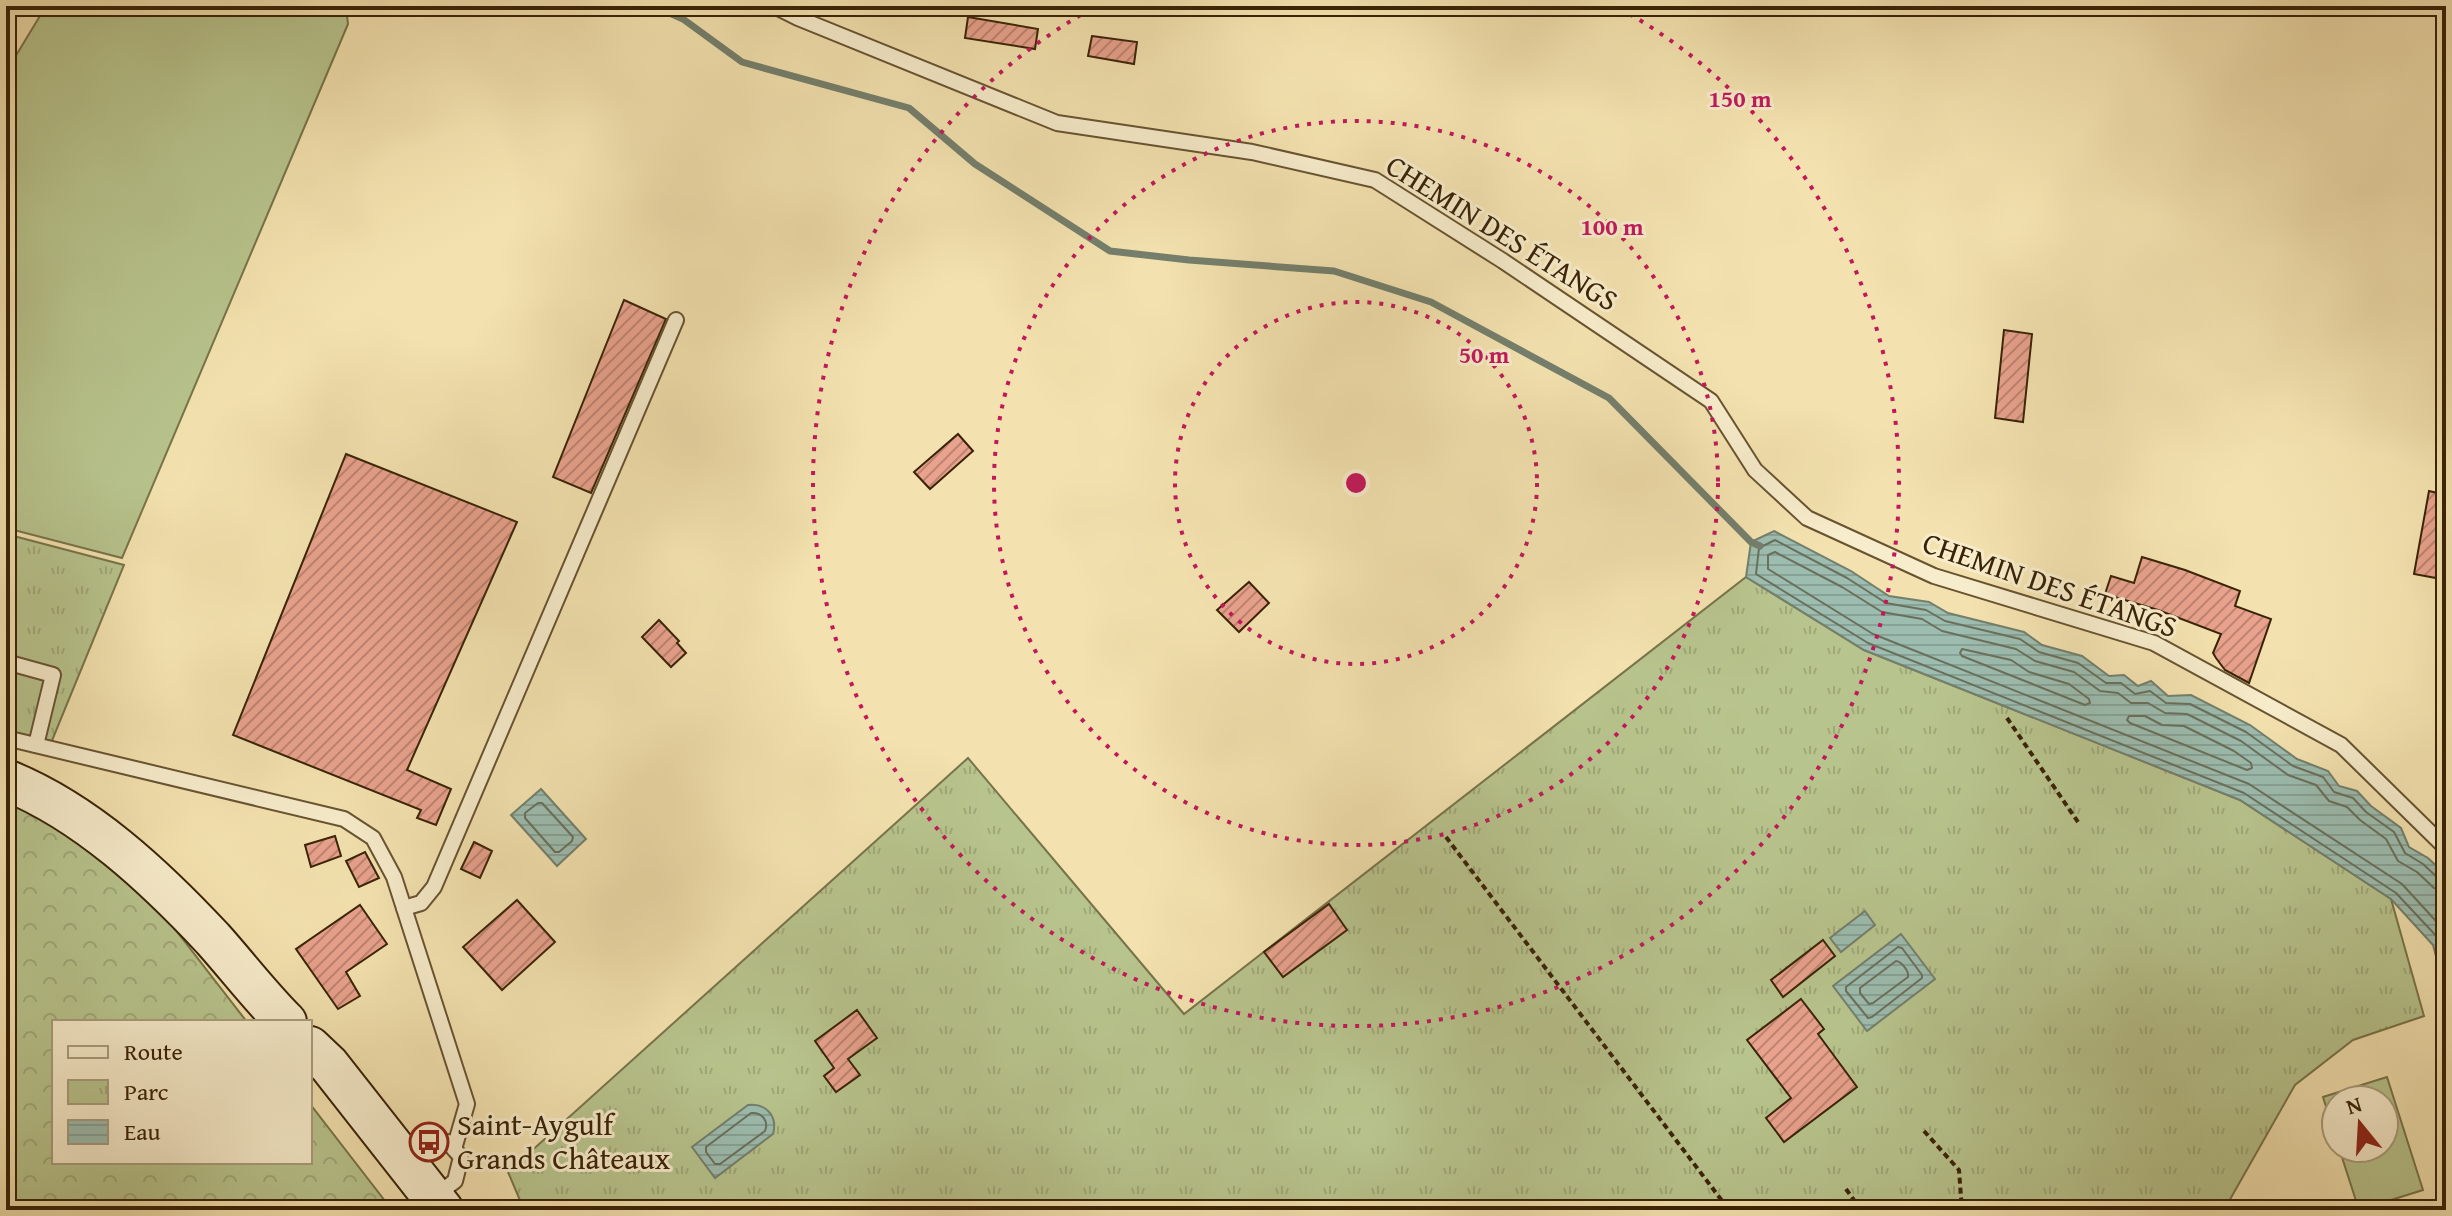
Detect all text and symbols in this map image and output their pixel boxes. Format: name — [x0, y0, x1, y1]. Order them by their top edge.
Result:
text: 150 m — [1708, 81, 1772, 116]
street label: CHEMIN DES ÉTANGS — [1378, 143, 1627, 321]
text: 100 m — [1580, 209, 1644, 244]
text: 50 m — [1459, 337, 1510, 372]
centre of rings — [1342, 469, 1370, 497]
street label: CHEMIN DES ÉTANGS — [1917, 520, 2183, 648]
legend — [52, 1020, 312, 1164]
text: Route — [124, 1034, 183, 1069]
text: Parc — [124, 1074, 169, 1109]
north arrow — [2320, 1084, 2400, 1164]
text: N — [2342, 1087, 2366, 1122]
place label: Saint-Aygulf Grands Châteaux — [457, 1102, 671, 1180]
text: Eau — [124, 1114, 160, 1149]
bus stop icon: Saint-Aygulf Grands Châteaux — [408, 1121, 450, 1163]

